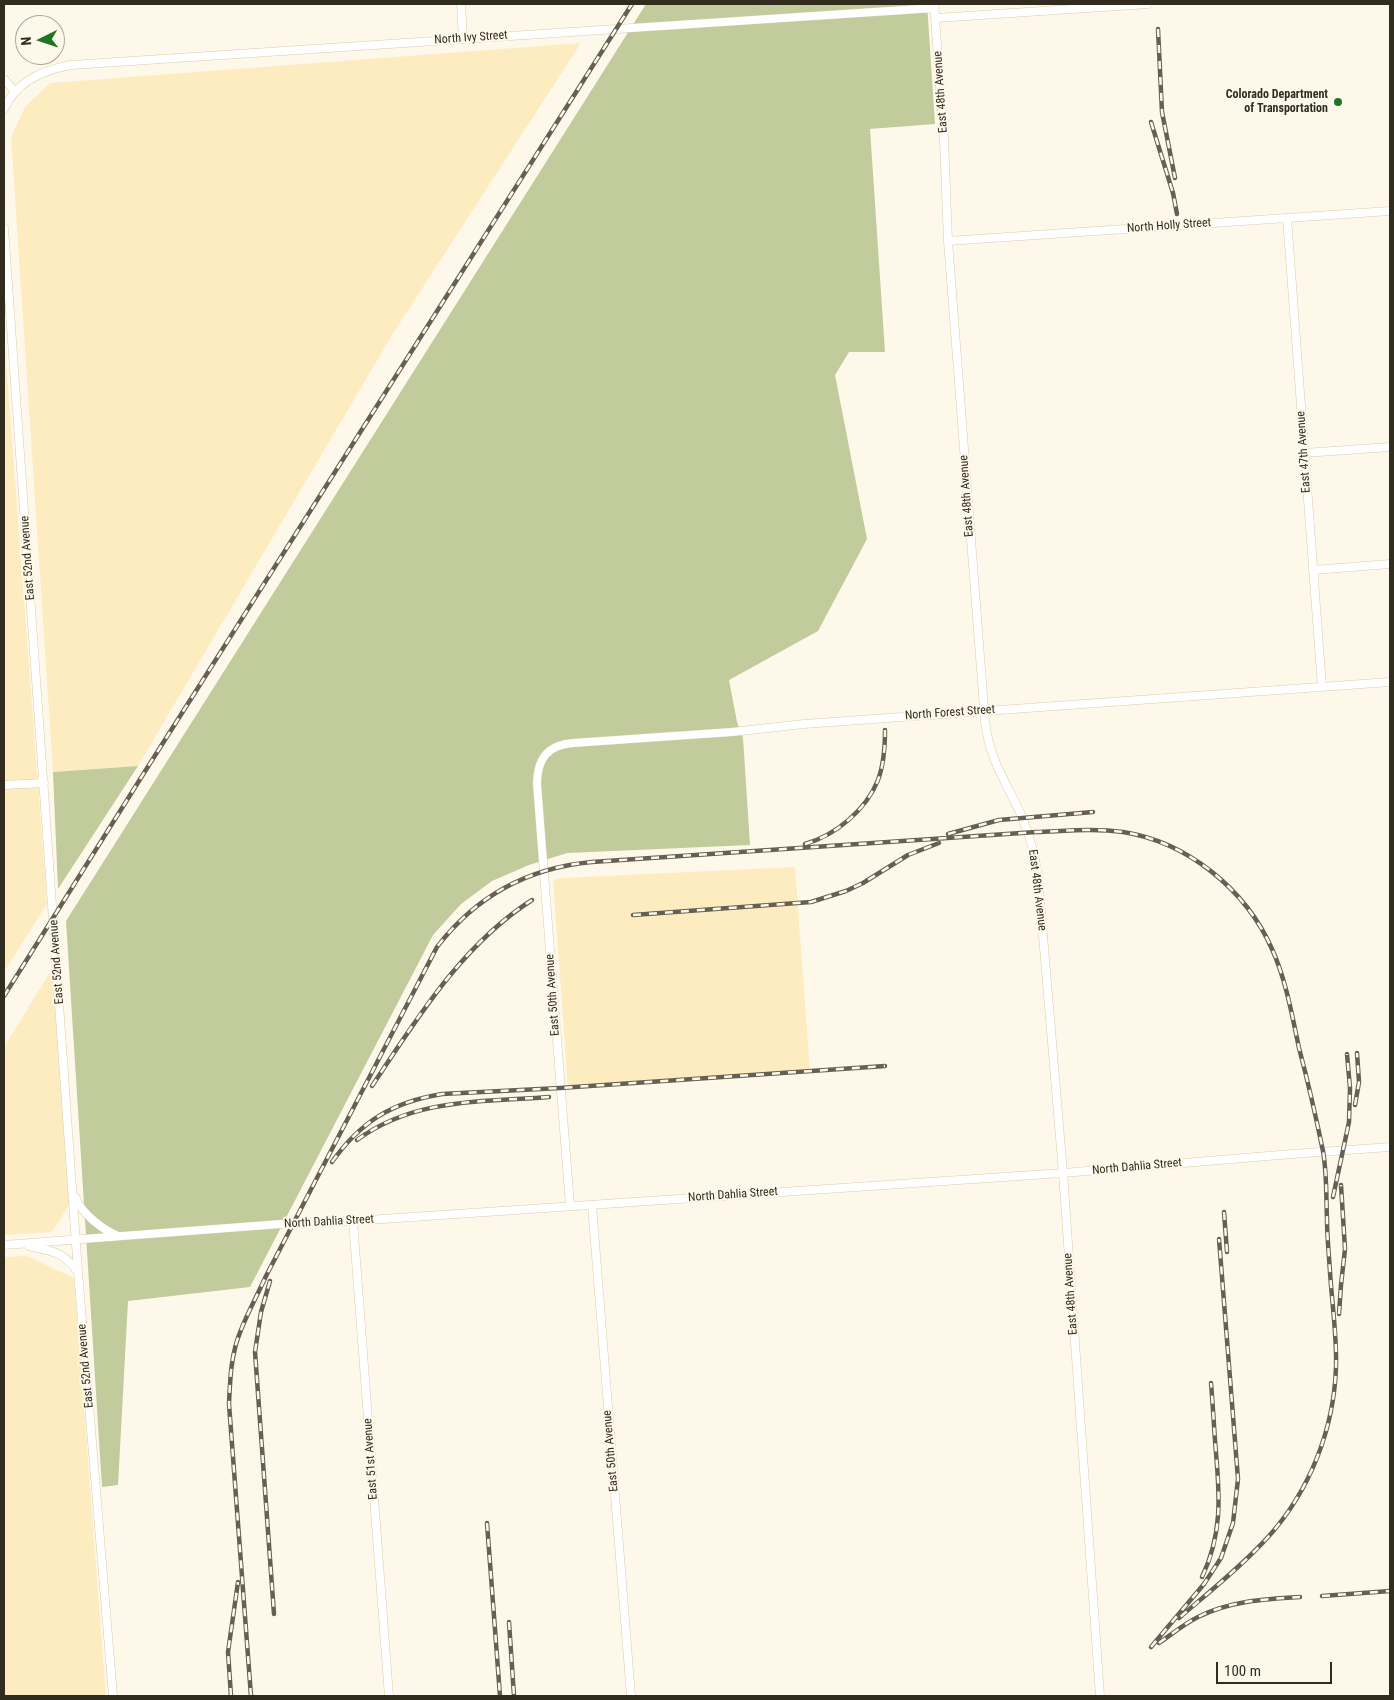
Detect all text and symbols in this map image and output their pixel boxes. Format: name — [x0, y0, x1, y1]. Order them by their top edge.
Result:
north arrow — [15, 15, 65, 65]
street label: North Ivy Street — [434, 28, 508, 48]
text: N — [18, 36, 34, 46]
street label: East 48th Avenue — [931, 51, 951, 133]
place label: Colorado Department of Transportation — [1226, 88, 1328, 116]
marker: Colorado Department of Transportation — [1332, 96, 1344, 108]
street label: North Holly Street — [1126, 216, 1212, 236]
street label: East 47th Avenue — [1294, 411, 1314, 493]
street label: East 48th Avenue — [957, 455, 977, 537]
street label: East 52nd Avenue — [18, 515, 38, 601]
street label: North Forest Street — [904, 703, 996, 723]
street label: East 48th Avenue — [1025, 848, 1049, 932]
street label: East 52nd Avenue — [47, 919, 67, 1005]
street label: East 50th Avenue — [543, 954, 563, 1036]
street label: North Dahlia Street — [1092, 1156, 1182, 1178]
street label: North Dahlia Street — [688, 1185, 778, 1205]
street label: North Dahlia Street — [284, 1212, 374, 1232]
street label: East 48th Avenue — [1061, 1253, 1081, 1335]
street label: East 52nd Avenue — [75, 1323, 97, 1409]
street label: East 50th Avenue — [600, 1410, 622, 1492]
street label: East 51st Avenue — [361, 1418, 381, 1500]
scale bar — [1219, 1652, 1335, 1684]
text: 100 m — [1224, 1662, 1261, 1680]

